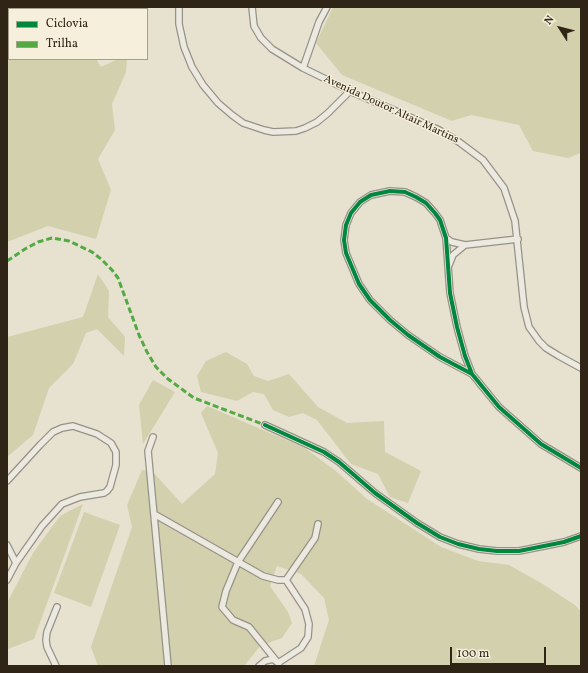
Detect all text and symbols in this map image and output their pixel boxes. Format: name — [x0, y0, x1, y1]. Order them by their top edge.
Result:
legend — [8, 8, 148, 60]
north arrow — [540, 8, 580, 48]
text: N — [541, 13, 558, 28]
text: Ciclovia — [46, 16, 88, 32]
text: Trilha — [46, 36, 78, 52]
street label: Avenida Doutor Altair Martins — [321, 73, 461, 147]
scale bar — [452, 639, 548, 665]
text: 100 m — [457, 646, 489, 662]

